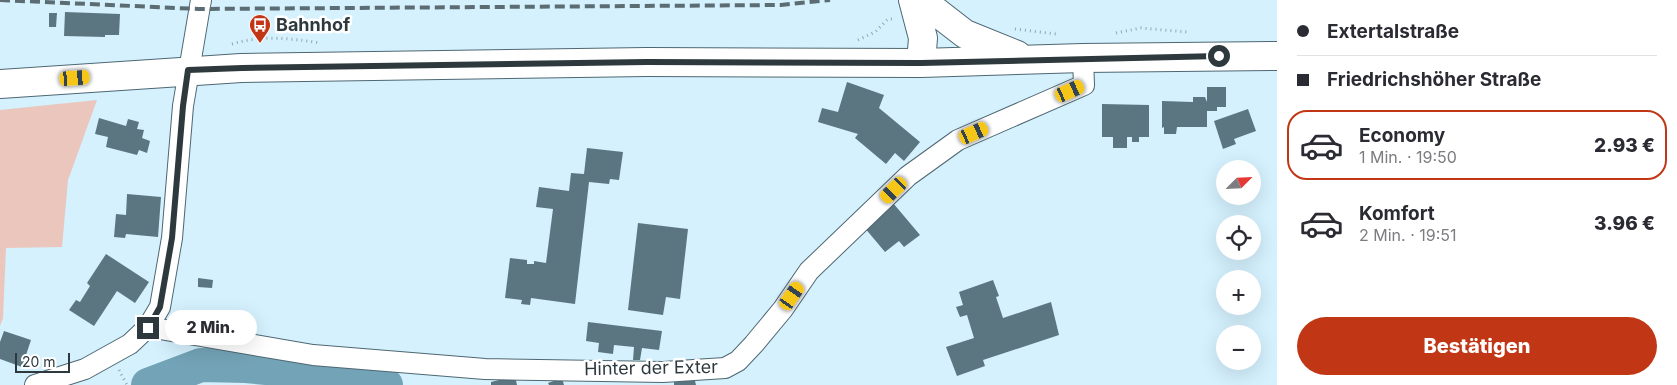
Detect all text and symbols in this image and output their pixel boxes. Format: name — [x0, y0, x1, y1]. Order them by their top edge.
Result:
bus stop icon: Bahnhof — [248, 13, 272, 44]
place label: Bahnhof — [276, 14, 350, 35]
text: Extertalstraße — [1327, 20, 1459, 43]
route start — [1208, 45, 1230, 67]
text: Friedrichshöher Straße — [1327, 68, 1541, 91]
car — [59, 69, 90, 87]
car — [1053, 78, 1086, 104]
car — [957, 120, 990, 146]
icon: car — [1299, 123, 1344, 168]
text: Economy — [1359, 124, 1445, 147]
text: 2.93 € — [1594, 134, 1655, 157]
text: 1 Min. · 19:50 — [1359, 147, 1457, 167]
north arrow — [1216, 160, 1261, 205]
map controls — [1216, 160, 1261, 370]
car — [877, 174, 910, 206]
icon: car — [1299, 201, 1344, 246]
text: Komfort — [1359, 202, 1435, 225]
text: 3.96 € — [1594, 212, 1655, 235]
button: locate — [1216, 215, 1261, 260]
text: 2 Min. · 19:51 — [1359, 225, 1457, 245]
button: + — [1216, 270, 1261, 315]
car — [777, 279, 806, 313]
callout: 2 Min. — [166, 310, 258, 346]
route end — [137, 317, 159, 339]
text: 2 Min. — [186, 317, 236, 337]
button: Bestätigen — [1297, 317, 1657, 375]
button: − — [1216, 325, 1261, 370]
scale bar — [15, 350, 70, 373]
text: 20 m — [22, 353, 56, 370]
street label: Hinter der Exter — [584, 356, 718, 379]

